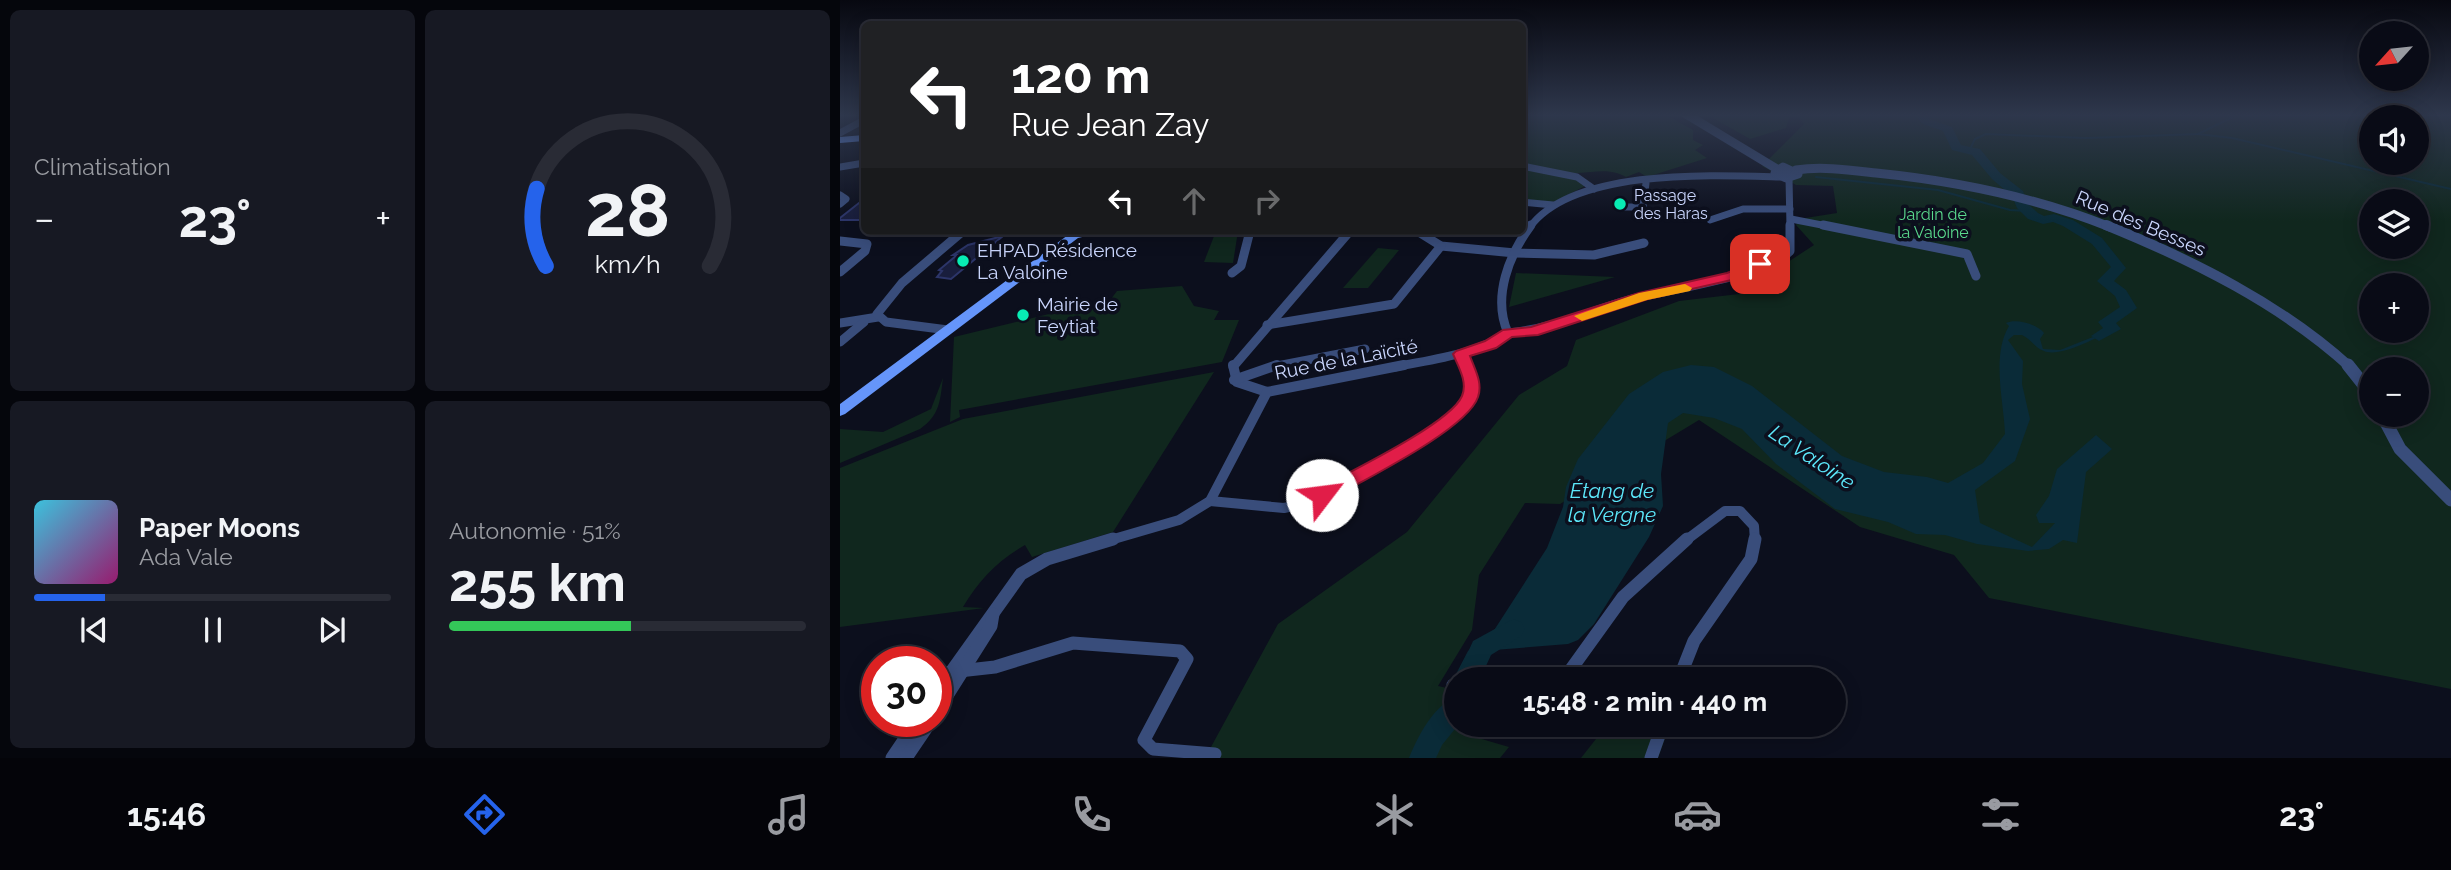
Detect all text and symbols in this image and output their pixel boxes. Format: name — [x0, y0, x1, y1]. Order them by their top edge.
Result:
north arrow — [2359, 21, 2429, 91]
map controls — [2359, 21, 2429, 427]
text: 120 m — [1011, 47, 1150, 104]
icon: left — [896, 49, 987, 140]
button: sound — [2359, 105, 2429, 175]
text: Rue Jean Zay — [1011, 106, 1209, 143]
text: Climatisation — [34, 153, 171, 180]
text: 28 — [585, 169, 670, 254]
icon: left — [1102, 182, 1140, 220]
icon: ahead — [1175, 182, 1213, 220]
icon: right — [1248, 182, 1286, 220]
place label: Passage des Haras — [1634, 186, 1708, 223]
street label: Rue des Besses — [2073, 186, 2209, 260]
text: 23° — [179, 188, 251, 249]
button: layers — [2359, 189, 2429, 259]
text: − — [34, 196, 54, 241]
text: + — [375, 196, 391, 241]
marker: Passage des Haras — [1612, 196, 1628, 212]
park label: Jardin de la Valoine — [1897, 205, 1969, 242]
pin — [1730, 234, 1790, 294]
place label: EHPAD Résidence La Valoine — [977, 239, 1137, 283]
icon: arrive — [1741, 245, 1779, 283]
text: km/h — [595, 249, 660, 279]
marker: EHPAD Résidence La Valoine — [955, 253, 971, 269]
button: + — [2359, 273, 2429, 343]
place label: Mairie de Feytiat — [1037, 293, 1118, 337]
marker: Mairie de Feytiat — [1015, 307, 1031, 323]
street label: Rue de la Laïcité — [1273, 334, 1419, 384]
button: − — [2359, 357, 2429, 427]
water label: La Valoine — [1764, 419, 1860, 495]
position arrow — [1285, 458, 1359, 532]
water label: Étang de la Vergne — [1568, 478, 1656, 527]
text: Paper Moons — [139, 513, 300, 543]
text: Autonomie · 51% — [449, 517, 621, 544]
text: Ada Vale — [139, 543, 233, 570]
text: 255 km — [449, 552, 626, 613]
icon: previous — [75, 611, 113, 649]
icon: pause — [194, 611, 232, 649]
icon: next — [313, 611, 351, 649]
speed limit sign: 30 — [861, 646, 952, 737]
text: 15:48 · 2 min · 440 m — [1523, 687, 1767, 717]
icon: directions — [460, 790, 509, 839]
icon: music — [764, 790, 813, 839]
icon: phone — [1067, 790, 1116, 839]
icon: climate — [1370, 790, 1419, 839]
icon: car — [1673, 790, 1722, 839]
icon: filters — [1976, 790, 2025, 839]
text: 15:46 — [127, 796, 206, 833]
text: 23° — [2279, 796, 2324, 833]

